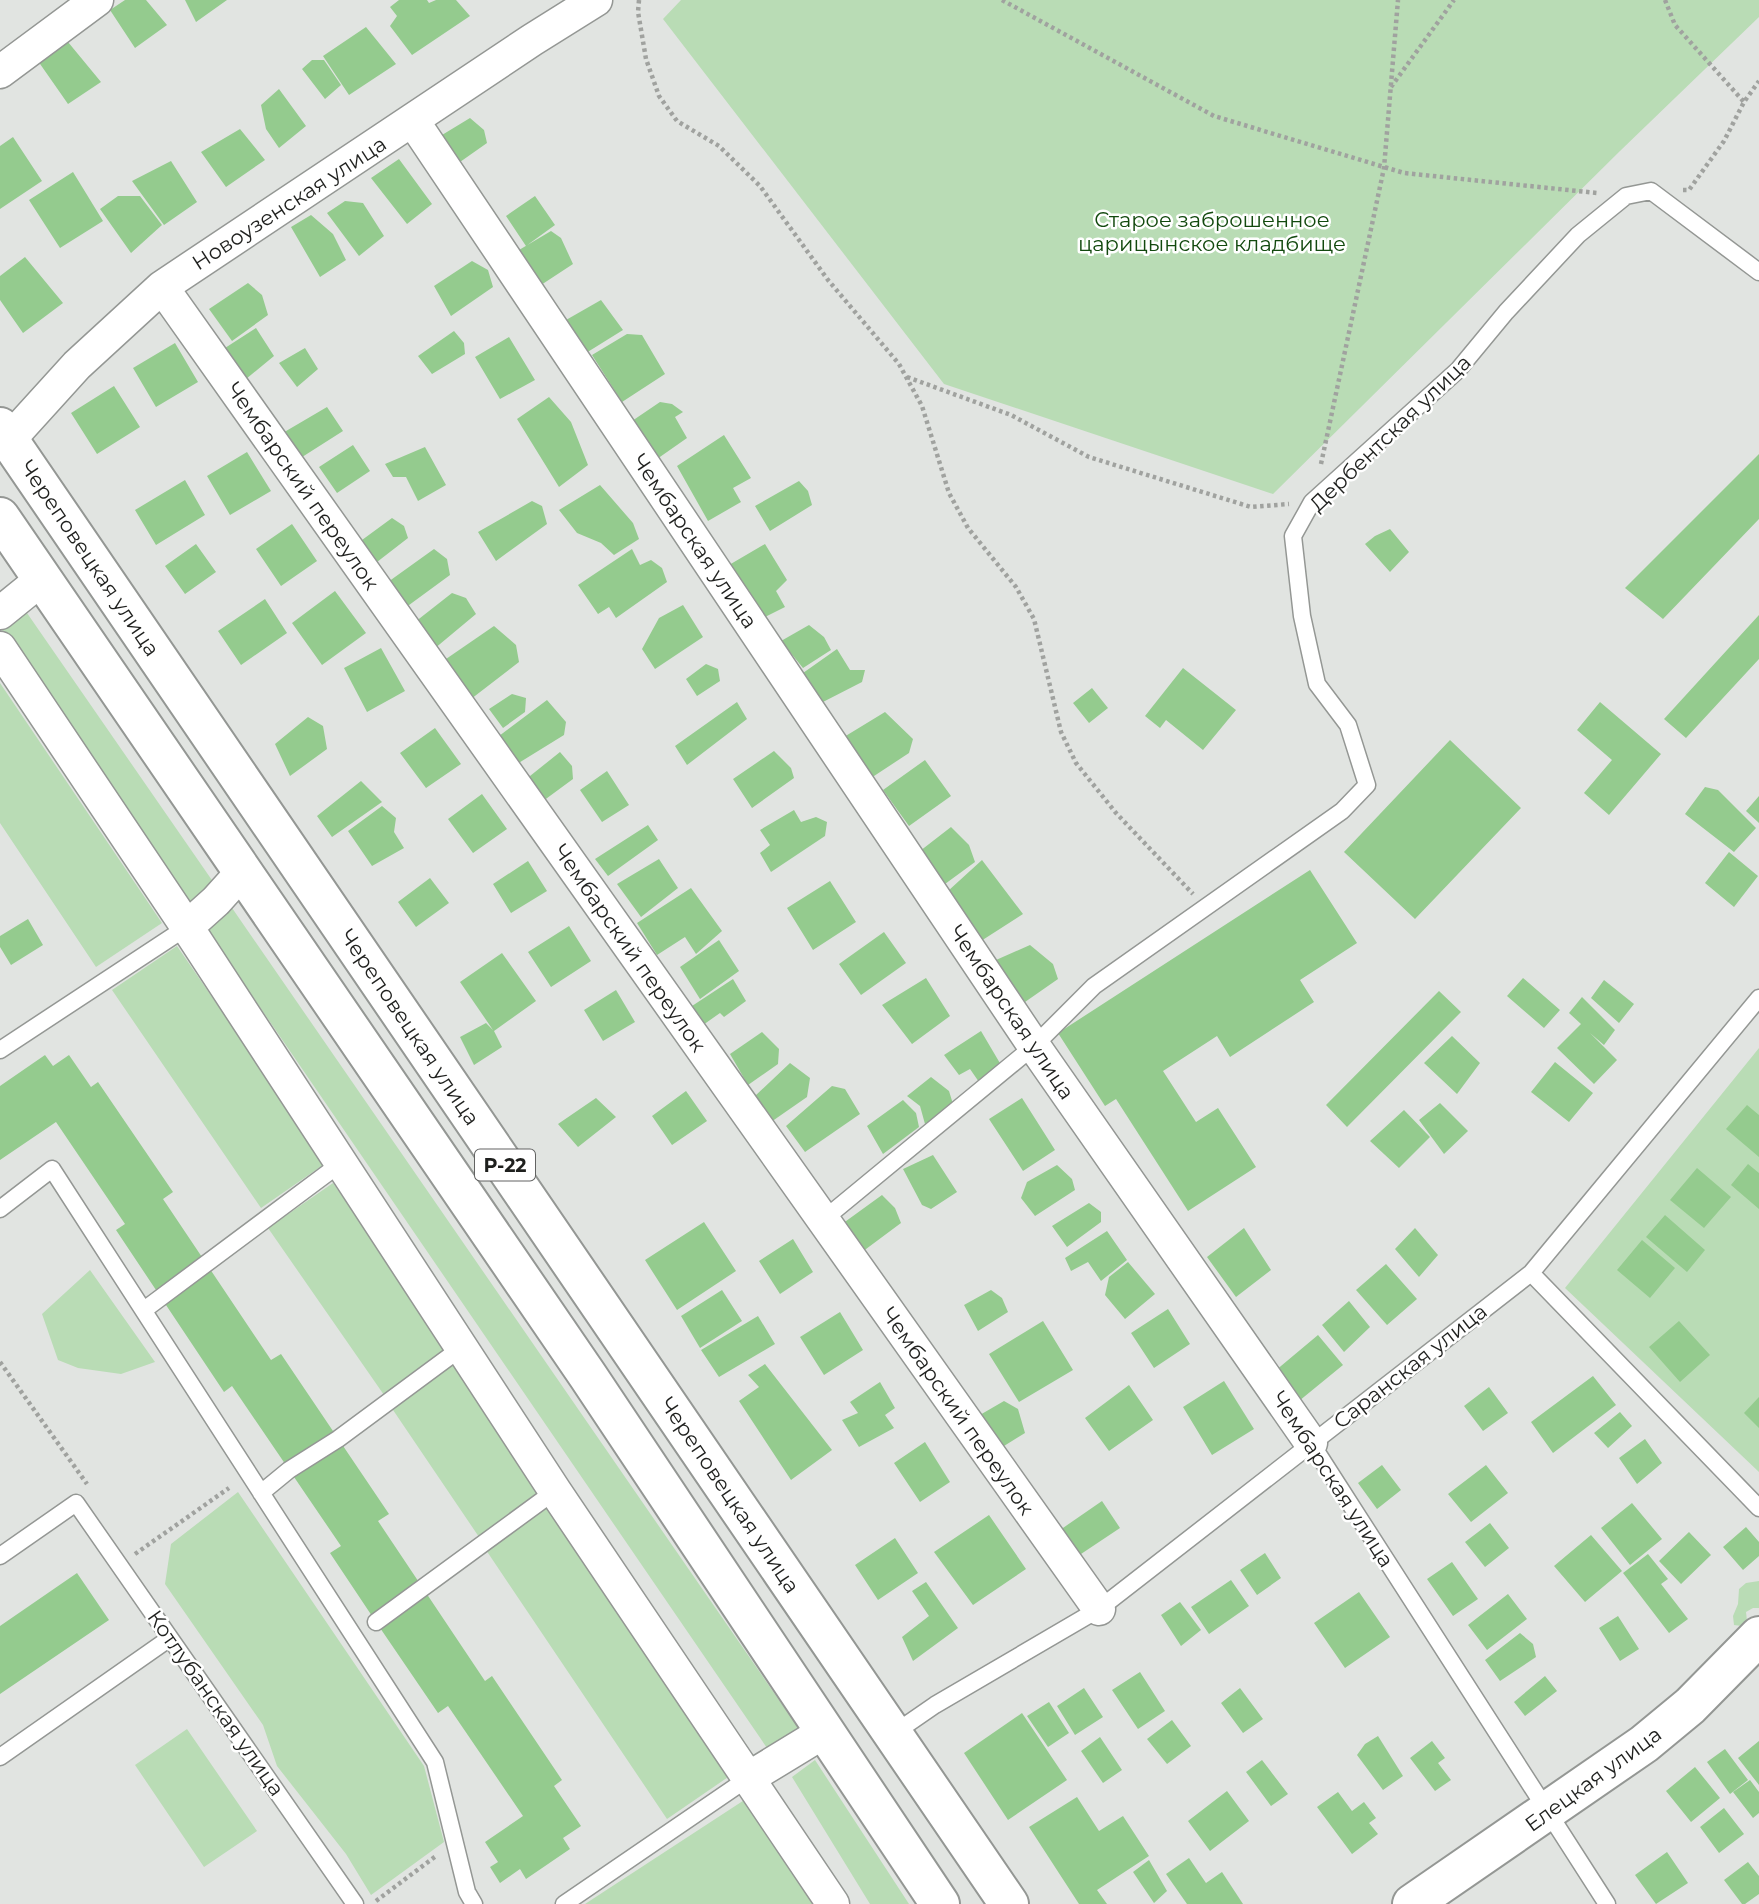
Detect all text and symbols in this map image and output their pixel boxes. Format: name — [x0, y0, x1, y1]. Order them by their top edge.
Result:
street label: Новоузенская улица — [187, 131, 391, 275]
park label: Старое заброшенное царицынское кладбище — [1078, 207, 1346, 256]
street label: Дербентская улица — [1304, 350, 1476, 516]
street label: Чембарский переулок — [222, 377, 384, 595]
street label: Чембарская улица — [627, 449, 763, 633]
street label: Череповецкая улица — [15, 455, 165, 661]
street label: Чембарский переулок — [549, 839, 711, 1057]
street label: Чембарская улица — [944, 920, 1080, 1104]
street label: Череповецкая улица — [335, 924, 485, 1130]
road number: Р-22 — [475, 1149, 535, 1180]
street label: Саранская улица — [1328, 1298, 1492, 1434]
street label: Чембарский переулок — [877, 1302, 1039, 1520]
street label: Чембарская улица — [1267, 1386, 1399, 1572]
street label: Череповецкая улица — [655, 1392, 805, 1598]
street label: Котлубанская улица — [142, 1605, 290, 1801]
street label: Елецкая улица — [1520, 1721, 1666, 1837]

